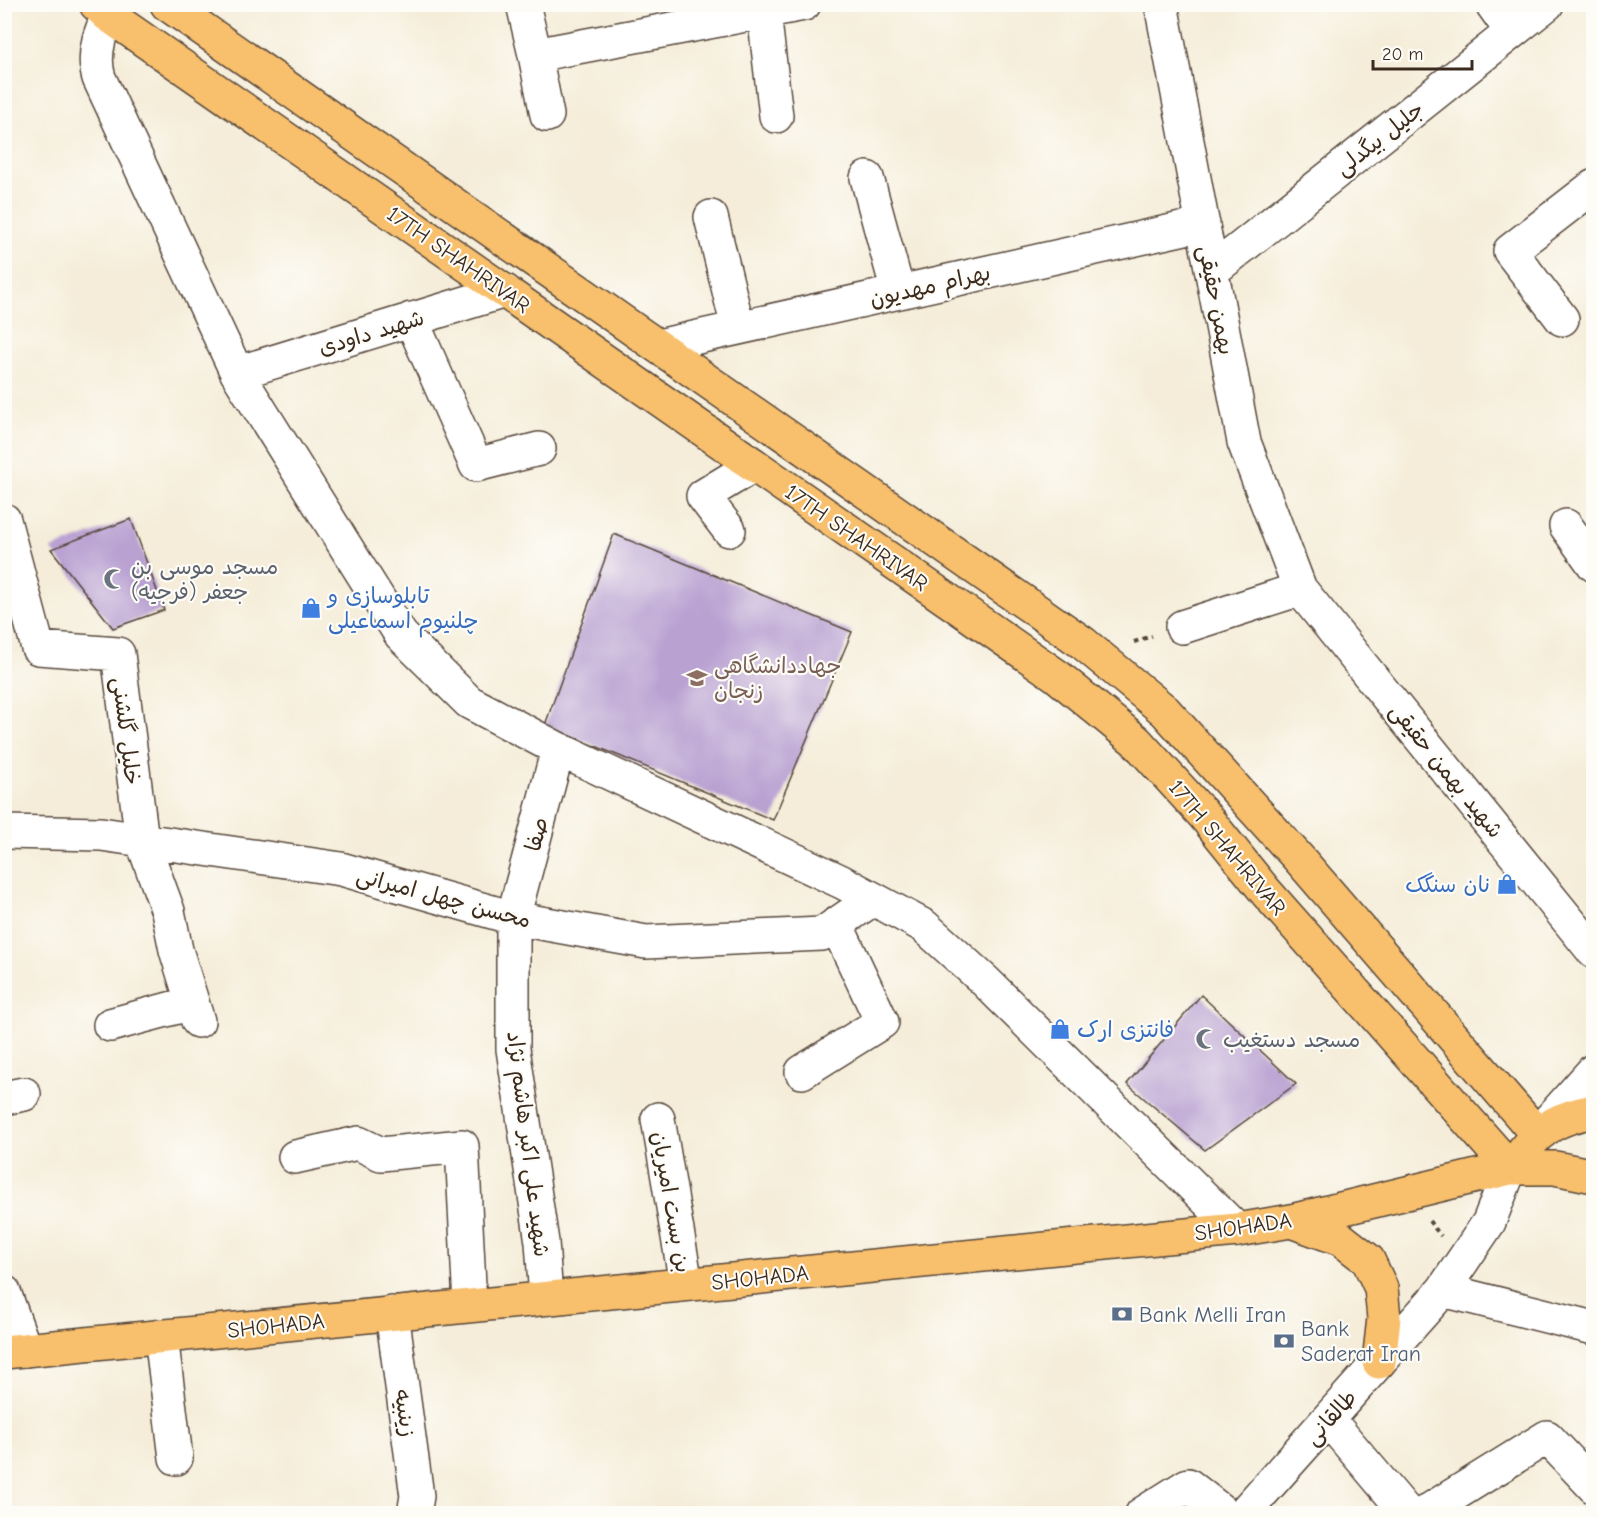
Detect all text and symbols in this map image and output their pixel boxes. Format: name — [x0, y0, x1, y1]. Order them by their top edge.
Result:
scale bar — [1373, 33, 1472, 71]
text: 20 m — [1382, 44, 1423, 65]
street label: جلیل بیگدلی — [1330, 96, 1430, 182]
street label: 17TH SHAHRIVAR — [382, 201, 535, 319]
street label: بهمن حقیقی — [1192, 243, 1239, 357]
street label: بهرام مهدیون — [867, 259, 994, 316]
street label: شهید داودی — [315, 305, 427, 361]
street label: 17TH SHAHRIVAR — [780, 479, 933, 597]
place label: مسجد موسی بن جعفر (فرجیه) — [131, 554, 278, 605]
mosque icon: مسجد موسی بن جعفر (فرجیه) — [102, 567, 126, 591]
place label: تابلوسازی و چلنیوم اسماعیلی — [326, 583, 478, 638]
shop icon: تابلوسازی و چلنیوم اسماعیلی — [299, 596, 323, 620]
place label: جهاددانشگاهی زنجان — [714, 653, 842, 704]
school or university icon: جهاددانشگاهی زنجان — [685, 666, 709, 690]
street label: خلیل گلشنی — [106, 676, 146, 787]
street label: شهید بهمن حقیقی — [1383, 698, 1508, 844]
street label: 17TH SHAHRIVAR — [1163, 775, 1291, 921]
street label: صفا — [520, 814, 554, 854]
street label: محسن چهل امیرانی — [353, 862, 534, 935]
place label: نان سنگک — [1405, 872, 1490, 898]
shop icon: نان سنگک — [1495, 872, 1519, 896]
shop icon: فانتزی ارک — [1048, 1017, 1072, 1041]
place label: فانتزی ارک — [1077, 1017, 1174, 1043]
mosque icon: مسجد دستغیب — [1194, 1027, 1218, 1051]
place label: مسجد دستغیب — [1223, 1027, 1360, 1053]
street label: شهید علی اکبر هاشم نژاد — [498, 1030, 555, 1259]
street label: بن بست امیریان — [646, 1130, 696, 1275]
street label: SHOHADA — [1193, 1207, 1293, 1247]
street label: SHOHADA — [710, 1260, 810, 1296]
bank icon: Bank Melli Iran — [1110, 1302, 1134, 1326]
place label: Bank Melli Iran — [1139, 1302, 1286, 1328]
street label: SHOHADA — [226, 1308, 326, 1344]
place label: Bank Saderat Iran — [1301, 1316, 1421, 1367]
bank icon: Bank Saderat Iran — [1272, 1329, 1296, 1353]
street label: طالقانی — [1299, 1385, 1363, 1451]
street label: زینبیه — [389, 1388, 421, 1439]

